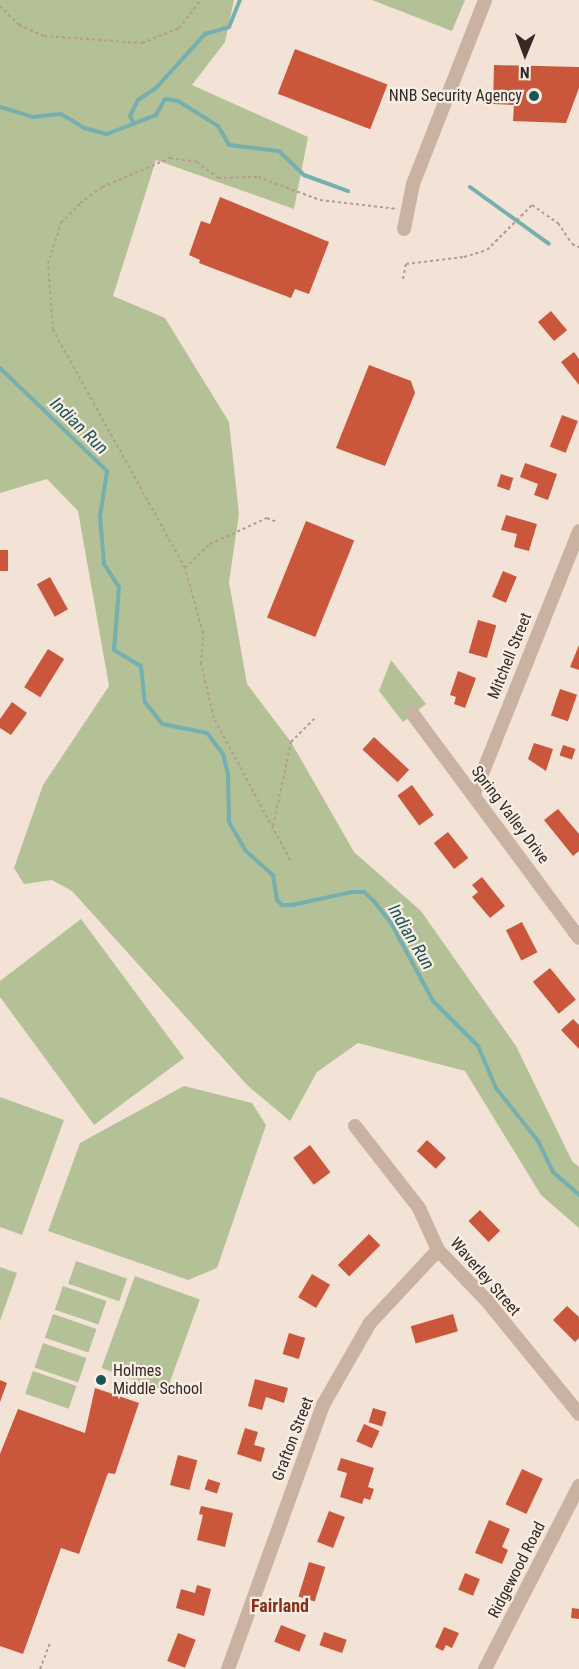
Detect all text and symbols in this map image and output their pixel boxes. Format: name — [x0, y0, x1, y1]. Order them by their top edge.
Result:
north arrow — [495, 24, 555, 84]
text: N — [520, 63, 530, 82]
place label: NNB Security Agency — [389, 86, 522, 106]
marker: NNB Security Agency — [527, 89, 541, 103]
water label: Indian Run — [45, 393, 113, 459]
street label: Mitchell Street — [484, 610, 536, 702]
street label: Spring Valley Drive — [467, 762, 553, 868]
water label: Indian Run — [383, 900, 439, 974]
street label: Waverley Street — [446, 1234, 524, 1320]
place label: Holmes Middle School — [113, 1361, 203, 1399]
marker: Holmes Middle School — [94, 1373, 108, 1387]
street label: Grafton Street — [268, 1394, 318, 1484]
street label: Ridgewood Road — [484, 1519, 550, 1621]
district label: Fairland — [251, 1595, 309, 1617]

